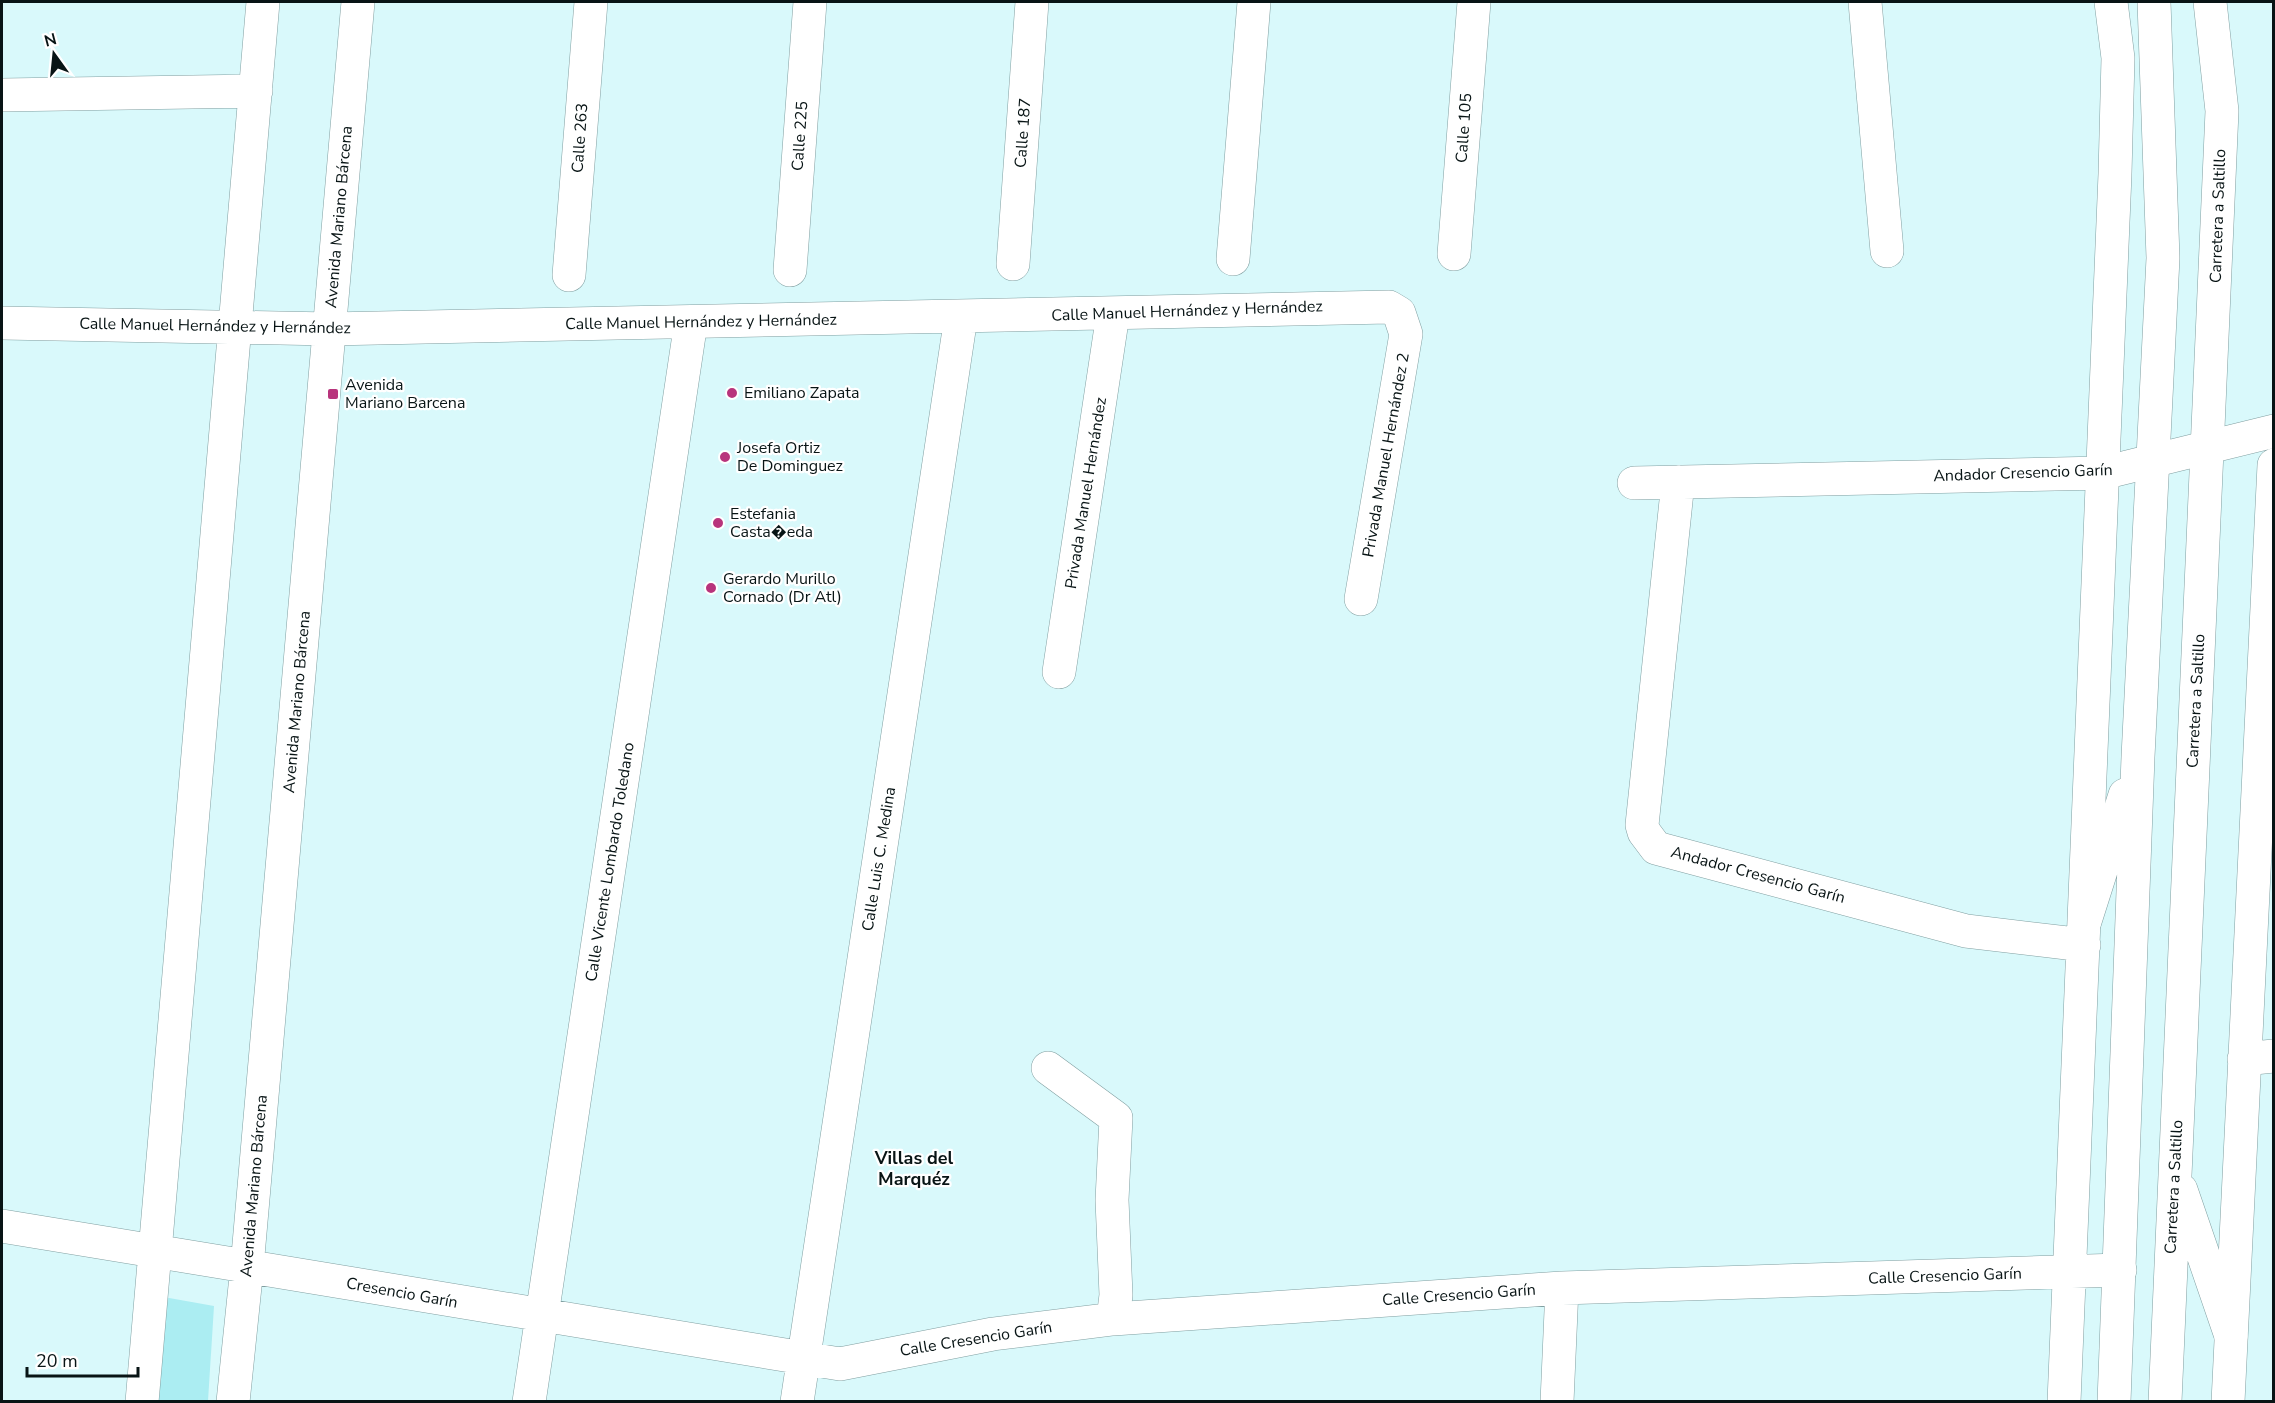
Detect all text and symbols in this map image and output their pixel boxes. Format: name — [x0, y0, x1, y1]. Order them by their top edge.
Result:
north arrow — [24, 24, 84, 84]
text: N — [42, 28, 59, 53]
street label: Calle 105 — [1451, 92, 1477, 164]
street label: Calle 187 — [1010, 97, 1036, 169]
street label: Calle 225 — [787, 100, 813, 172]
street label: Calle 263 — [567, 102, 593, 174]
street label: Avenida Mariano Bárcena — [320, 125, 358, 309]
street label: Carretera a Saltillo — [2205, 148, 2231, 283]
street label: Calle Manuel Hernández y Hernández — [1051, 295, 1323, 327]
street label: Calle Manuel Hernández y Hernández — [565, 309, 837, 335]
street label: Calle Manuel Hernández y Hernández — [79, 313, 351, 339]
street label: Privada Manuel Hernández 2 — [1357, 351, 1415, 559]
place label: Avenida Mariano Barcena — [345, 374, 465, 414]
place label: Emiliano Zapata — [744, 382, 859, 404]
marker: Emiliano Zapata — [725, 386, 739, 400]
marker: Avenida Mariano Barcena — [326, 387, 340, 401]
street label: Privada Manuel Hernández — [1060, 396, 1112, 590]
place label: Josefa Ortiz De Dominguez — [736, 437, 843, 477]
marker: Josefa Ortiz De Dominguez — [718, 450, 732, 464]
street label: Andador Cresencio Garín — [1933, 459, 2113, 487]
place label: Estefania Casta�eda — [730, 503, 813, 543]
marker: Estefania Casta�eda — [711, 516, 725, 530]
place label: Gerardo Murillo Cornado (Dr Atl) — [723, 568, 842, 608]
marker: Gerardo Murillo Cornado (Dr Atl) — [704, 581, 718, 595]
street label: Avenida Mariano Bárcena — [278, 610, 316, 794]
street label: Carretera a Saltillo — [2182, 633, 2211, 769]
street label: Calle Vicente Lombardo Toledano — [580, 741, 640, 983]
street label: Calle Luis C. Medina — [857, 785, 901, 933]
street label: Andador Cresencio Garín — [1668, 841, 1848, 909]
street label: Avenida Mariano Bárcena — [235, 1094, 273, 1278]
street label: Carretera a Saltillo — [2160, 1119, 2189, 1255]
district label: Villas del Marquéz — [874, 1146, 954, 1191]
street label: Calle Cresencio Garín — [1868, 1262, 2022, 1290]
street label: Cresencio Garín — [344, 1272, 460, 1314]
street label: Calle Cresencio Garín — [1381, 1279, 1537, 1311]
street label: Calle Cresencio Garín — [898, 1316, 1054, 1362]
scale bar — [27, 1340, 138, 1378]
text: 20 m — [36, 1349, 78, 1373]

